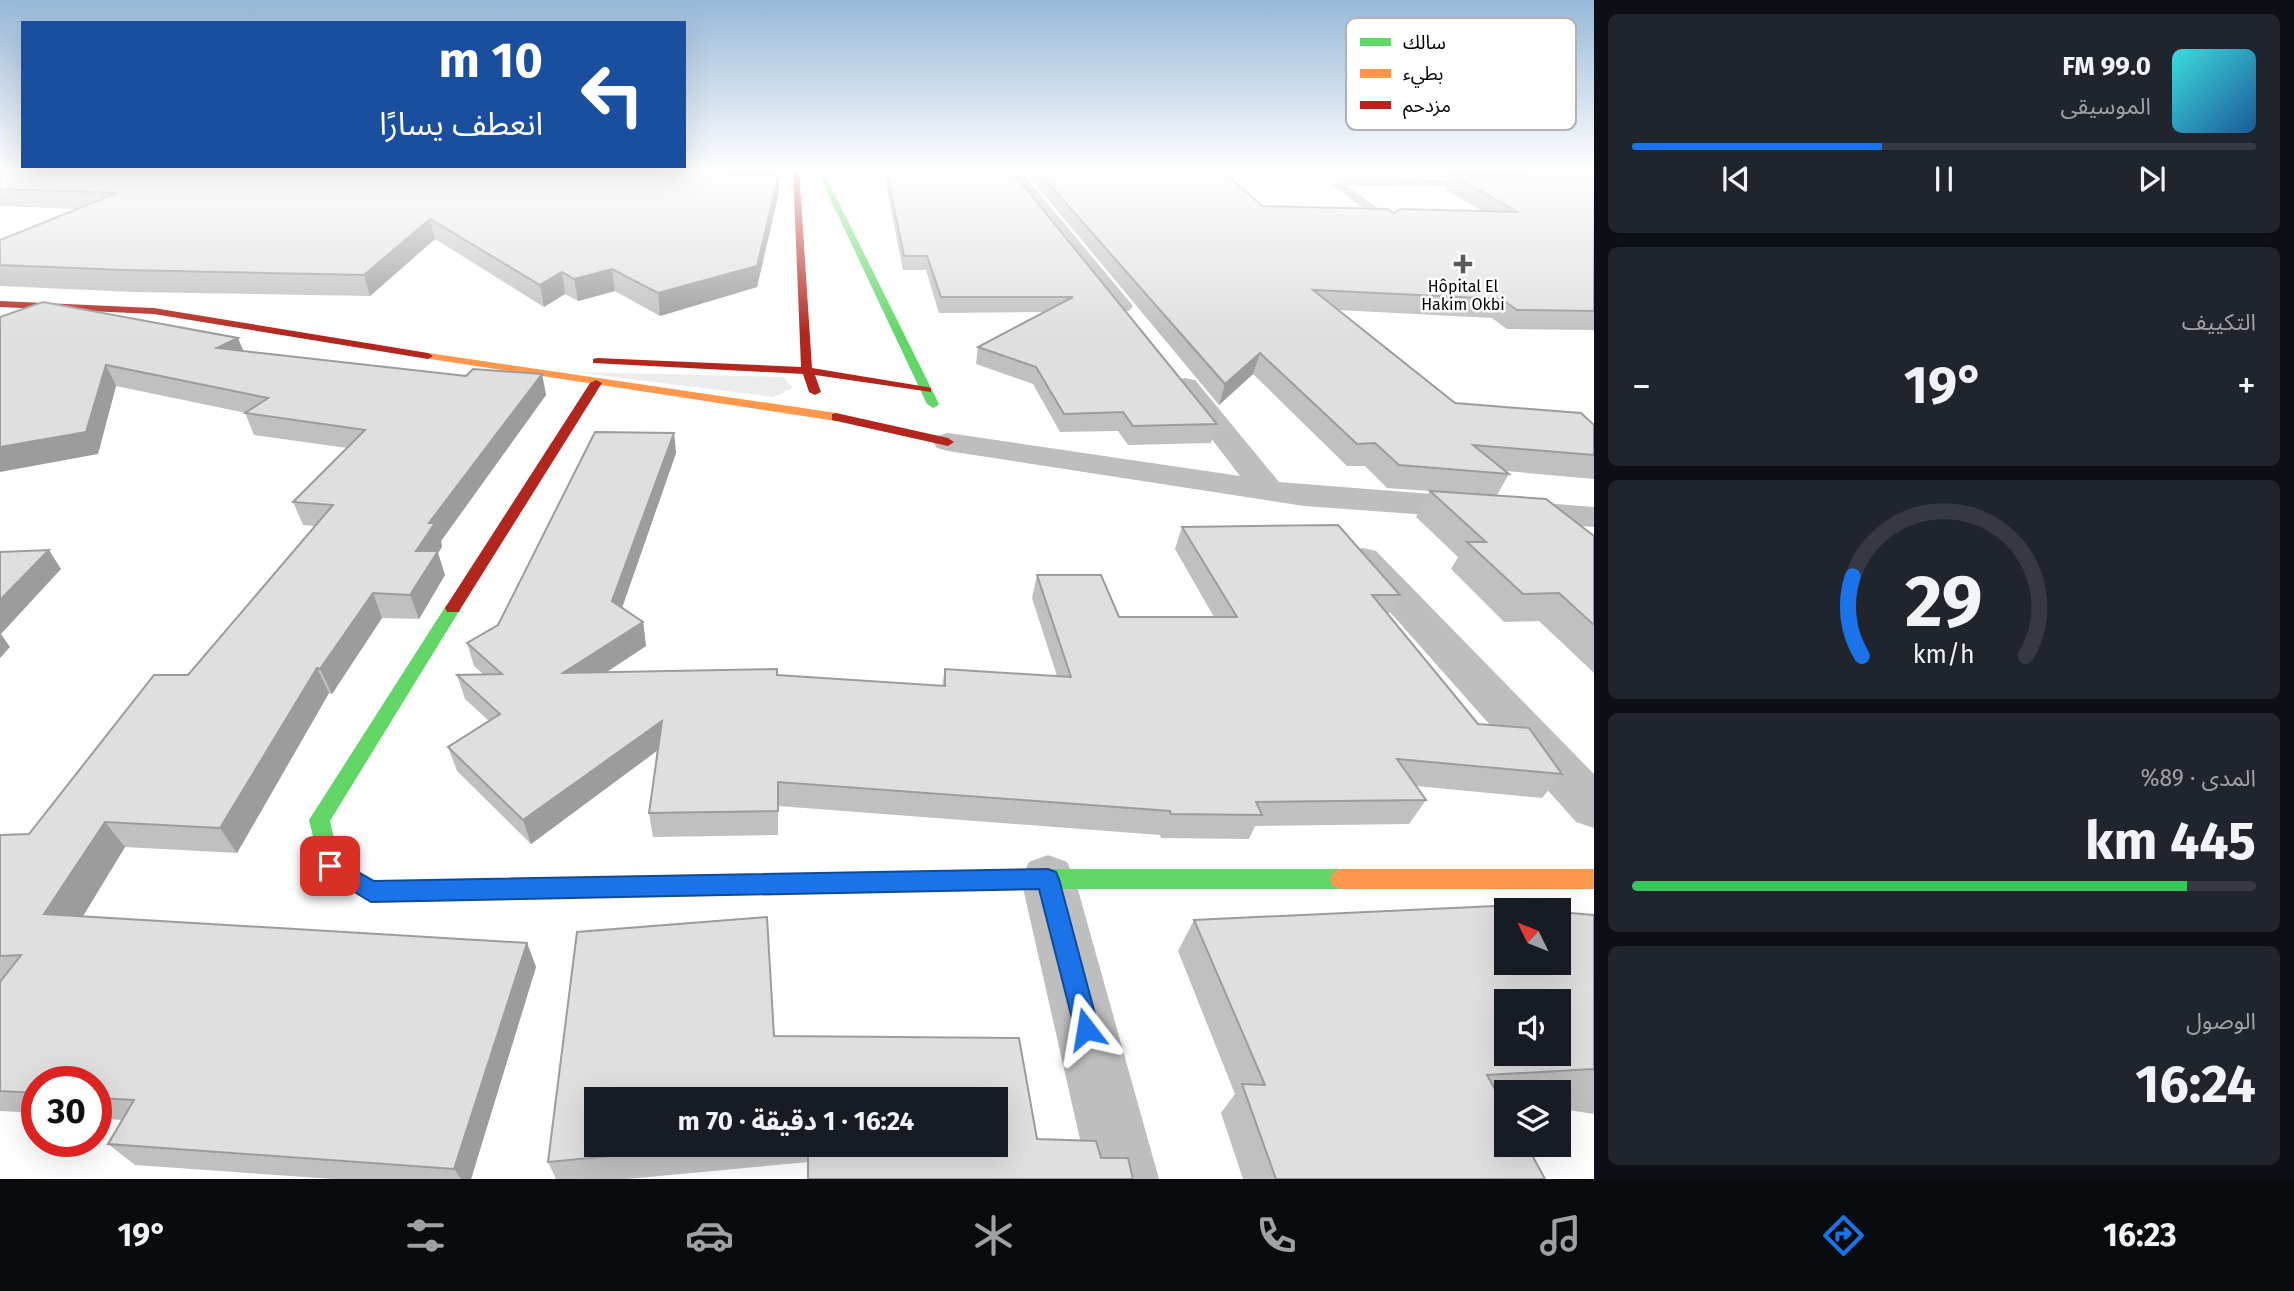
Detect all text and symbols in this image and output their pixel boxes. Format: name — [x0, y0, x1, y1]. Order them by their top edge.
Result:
legend — [1346, 18, 1576, 130]
text: 10 m — [439, 31, 543, 90]
text: سالك — [1403, 31, 1446, 54]
icon: left — [567, 49, 658, 140]
text: 99.0 FM — [2062, 51, 2151, 82]
text: بطيء — [1403, 62, 1443, 88]
text: الموسيقى — [2060, 92, 2151, 120]
text: مزدحم — [1403, 94, 1451, 120]
text: انعطف يسارًا — [379, 105, 543, 143]
icon: previous — [1717, 160, 1755, 198]
icon: pause — [1925, 160, 1963, 198]
icon: next — [2133, 160, 2171, 198]
marker: Hôpital El Hakim Okbi — [1453, 254, 1473, 274]
place label: Hôpital El Hakim Okbi — [1421, 277, 1505, 314]
text: التكييف — [2182, 308, 2256, 336]
text: 19° — [1904, 354, 1984, 417]
text: − — [1632, 363, 1651, 409]
text: + — [2237, 363, 2256, 409]
text: 29 — [1905, 558, 1983, 645]
text: km/h — [1913, 639, 1975, 669]
text: المدى · 89% — [2140, 764, 2256, 792]
text: 445 km — [2085, 810, 2256, 873]
pin — [300, 836, 360, 896]
icon: arrive — [311, 847, 349, 885]
north arrow — [1494, 898, 1572, 975]
map controls — [1494, 898, 1571, 1157]
button: sound — [1494, 989, 1571, 1066]
position arrow — [1049, 992, 1123, 1066]
text: الوصول — [2186, 1007, 2256, 1035]
text: 16:24 — [2135, 1053, 2256, 1116]
speed limit sign: 30 — [21, 1066, 112, 1157]
button: layers — [1494, 1080, 1571, 1157]
text: 16:24 · 1 دقيقة · 70 m — [678, 1106, 914, 1137]
icon: filters — [401, 1211, 450, 1260]
icon: car — [685, 1211, 734, 1260]
icon: climate — [969, 1211, 1018, 1260]
icon: phone — [1252, 1211, 1301, 1260]
icon: music — [1536, 1211, 1585, 1260]
icon: directions — [1819, 1211, 1868, 1260]
text: 19° — [117, 1216, 167, 1254]
text: 16:23 — [2103, 1216, 2177, 1254]

